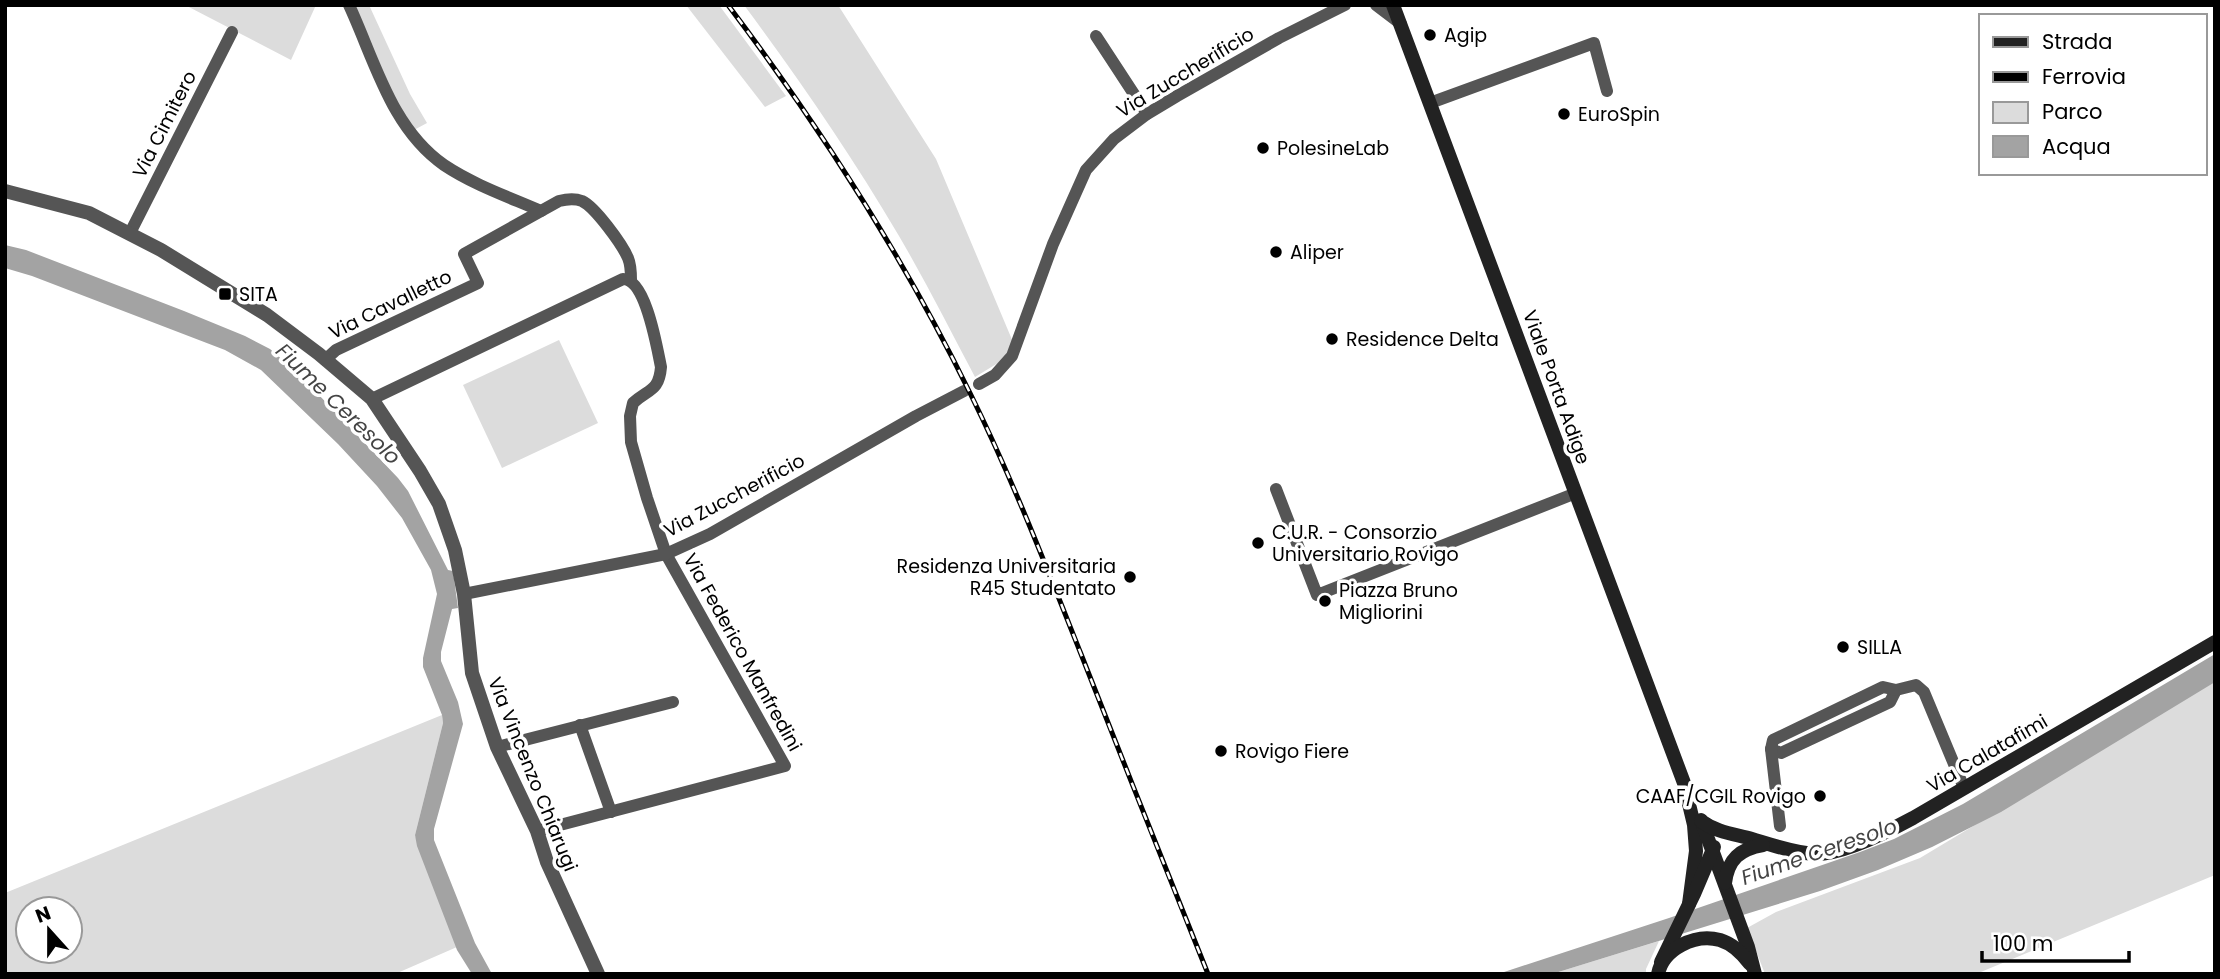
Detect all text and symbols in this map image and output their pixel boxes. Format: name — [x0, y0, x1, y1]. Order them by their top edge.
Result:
legend — [1979, 14, 2206, 175]
street label: Via Zuccherificio — [1111, 21, 1259, 124]
place label: Agip — [1444, 22, 1487, 49]
marker: Agip — [1422, 27, 1438, 43]
text: Strada — [2042, 27, 2112, 56]
text: Ferrovia — [2042, 62, 2126, 91]
street label: Via Cimitero — [126, 66, 203, 182]
text: Parco — [2042, 97, 2102, 126]
place label: EuroSpin — [1578, 101, 1660, 128]
marker: EuroSpin — [1556, 106, 1572, 122]
text: Acqua — [2042, 132, 2111, 161]
place label: PolesineLab — [1277, 135, 1389, 162]
marker: PolesineLab — [1255, 140, 1271, 156]
place label: Aliper — [1290, 239, 1344, 266]
marker: Aliper — [1268, 244, 1284, 260]
street label: Via Cavalletto — [324, 263, 456, 346]
place label: SITA — [239, 281, 278, 308]
marker: SITA — [217, 286, 233, 302]
street label: Viale Porta Adige — [1516, 306, 1597, 468]
place label: Residence Delta — [1346, 326, 1499, 353]
marker: Residence Delta — [1324, 331, 1340, 347]
water label: Fiume Ceresolo — [270, 337, 407, 471]
street label: Via Zuccherificio — [659, 447, 809, 544]
place label: C.U.R. - Consorzio Universitario Rovigo — [1272, 519, 1459, 568]
marker: C.U.R. - Consorzio Universitario Rovigo — [1250, 535, 1266, 551]
street label: Via Federico Manfredini — [677, 548, 808, 756]
place label: Residenza Universitaria R45 Studentato — [897, 553, 1116, 602]
marker: Residenza Universitaria R45 Studentato — [1122, 569, 1138, 585]
place label: Piazza Bruno Migliorini — [1339, 577, 1458, 626]
marker: Piazza Bruno Migliorini — [1317, 593, 1333, 609]
place label: SILLA — [1857, 634, 1902, 661]
marker: SILLA — [1835, 639, 1851, 655]
street label: Via Vincenzo Chiarugi — [481, 673, 584, 875]
street label: Via Calatafimi — [1922, 708, 2053, 799]
place label: Rovigo Fiere — [1235, 738, 1349, 765]
marker: Rovigo Fiere — [1213, 743, 1229, 759]
place label: CAAF/CGIL Rovigo — [1636, 783, 1806, 810]
marker: CAAF/CGIL Rovigo — [1812, 788, 1828, 804]
water label: Fiume Ceresolo — [1737, 811, 1901, 892]
north arrow — [14, 895, 84, 965]
text: N — [32, 899, 55, 930]
scale bar — [1982, 920, 2129, 964]
text: 100 m — [1993, 929, 2053, 958]

